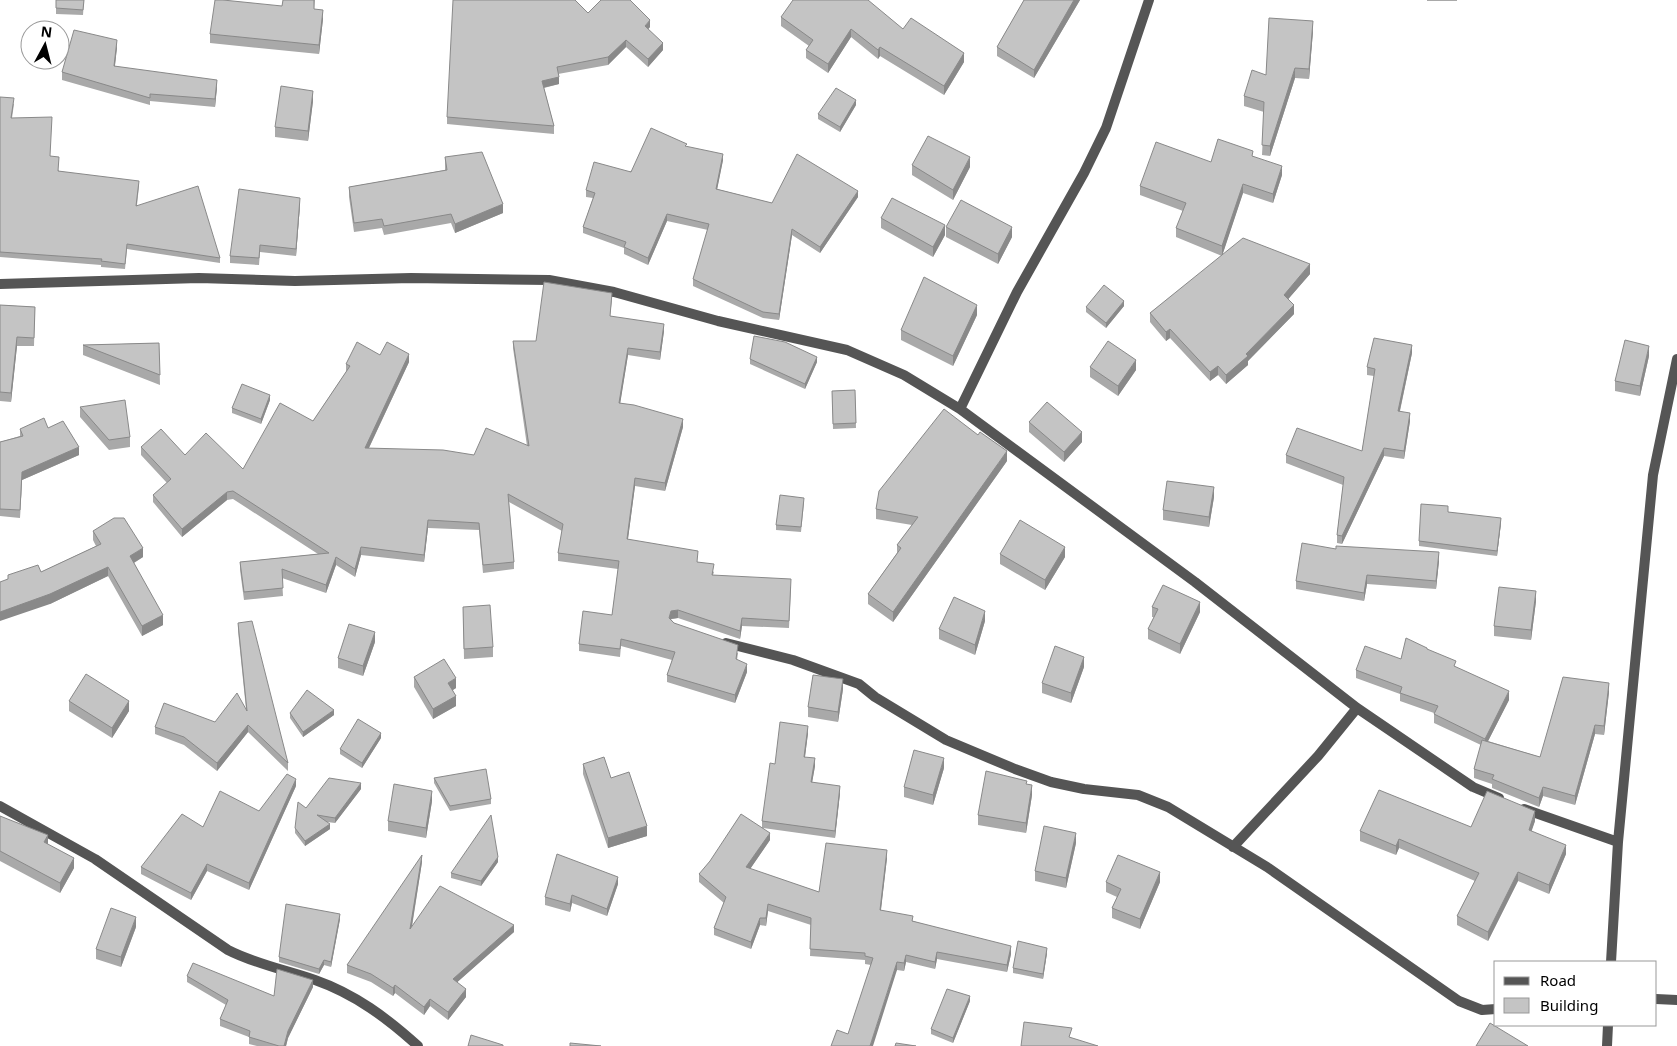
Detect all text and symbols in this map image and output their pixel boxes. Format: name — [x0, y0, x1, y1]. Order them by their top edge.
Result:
north arrow — [20, 20, 70, 70]
text: N — [40, 21, 53, 42]
legend — [1494, 961, 1657, 1026]
text: Road — [1540, 970, 1576, 990]
text: Building — [1540, 995, 1598, 1015]

